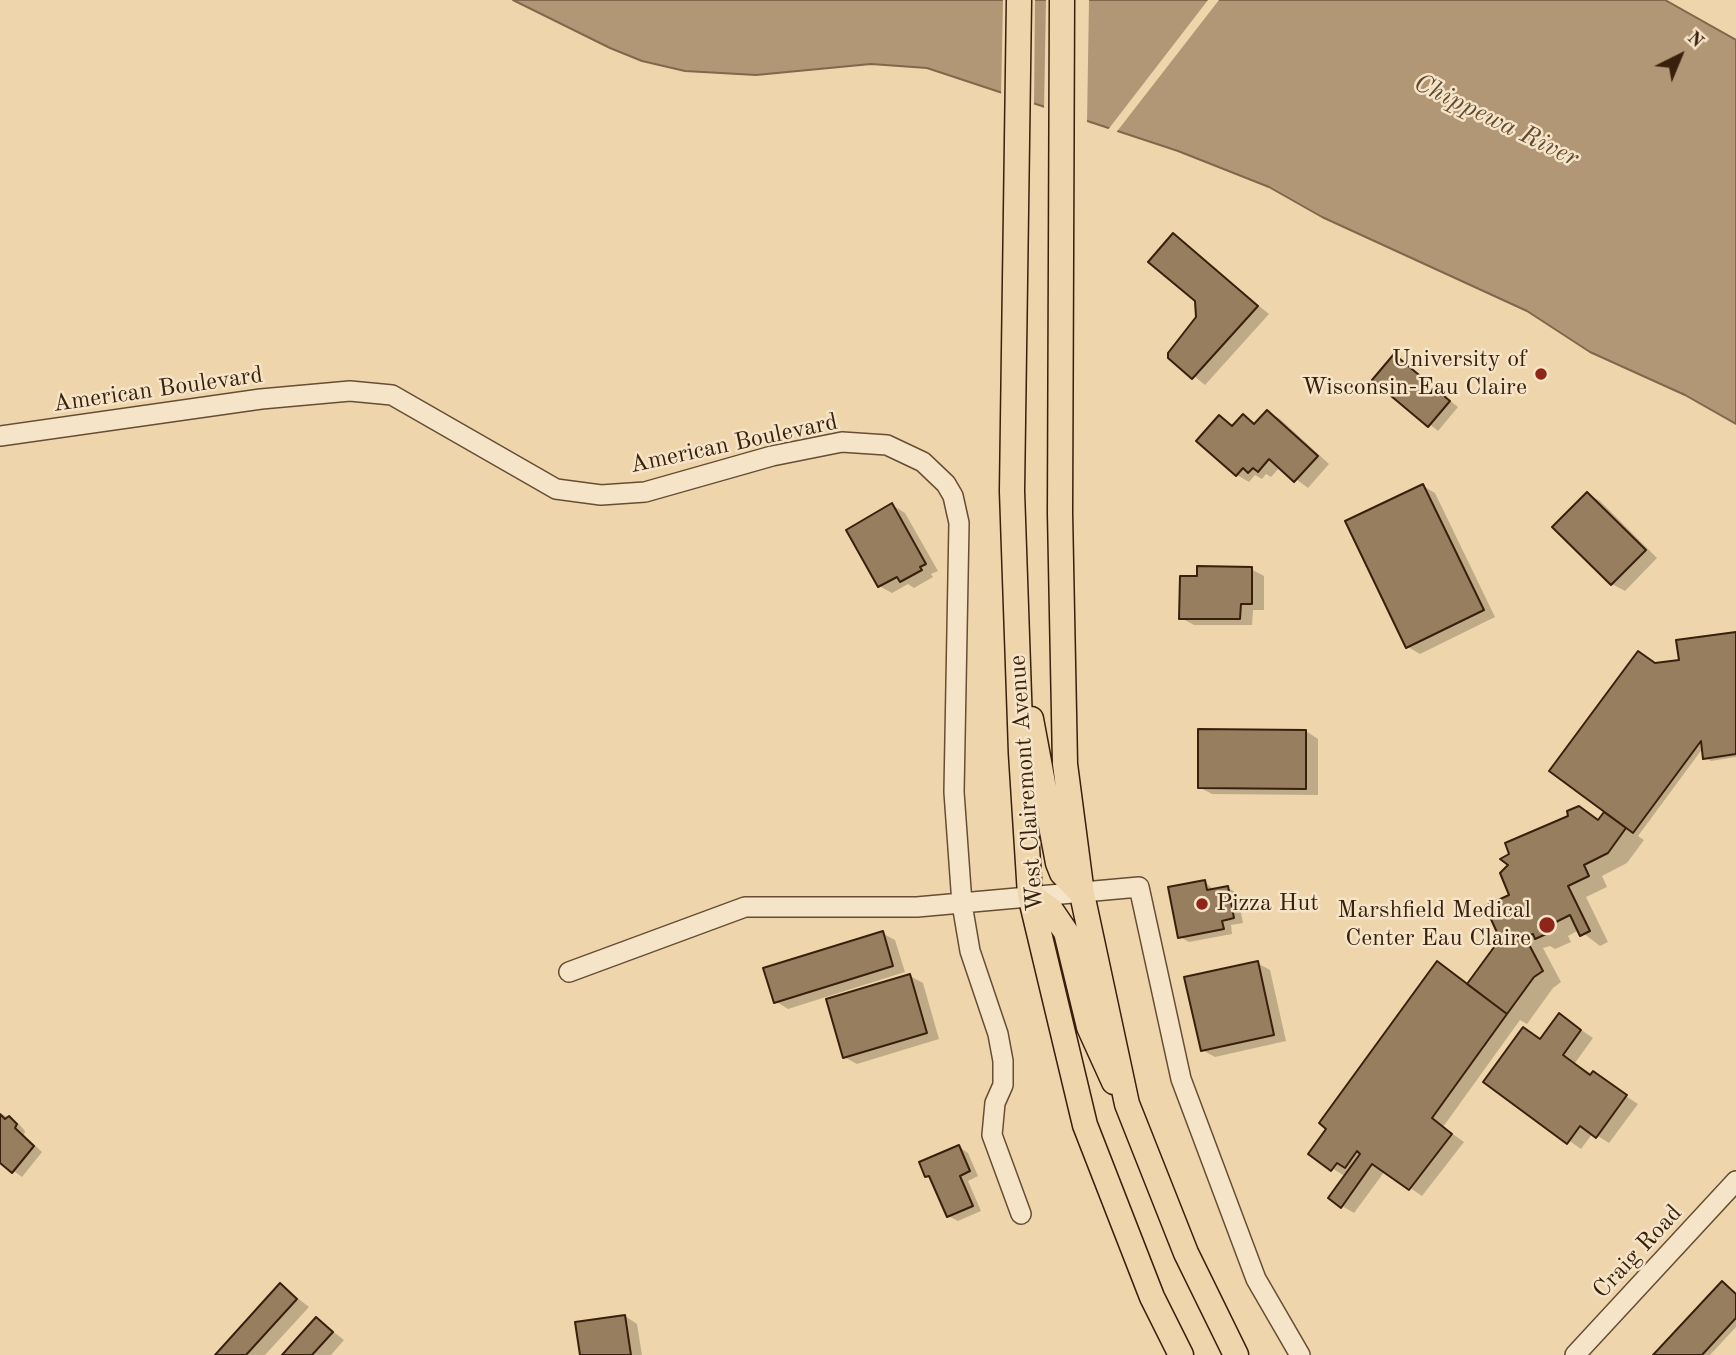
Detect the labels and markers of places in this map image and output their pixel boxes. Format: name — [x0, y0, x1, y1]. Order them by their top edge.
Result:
place label: University of Wisconsin-Eau Claire — [1302, 346, 1527, 402]
marker: University of Wisconsin-Eau Claire — [1533, 366, 1549, 382]
place label: Pizza Hut — [1216, 890, 1319, 918]
marker: Pizza Hut — [1194, 896, 1210, 912]
place label: Marshfield Medical Center Eau Claire — [1337, 897, 1531, 953]
marker: Marshfield Medical Center Eau Claire — [1537, 915, 1557, 935]

